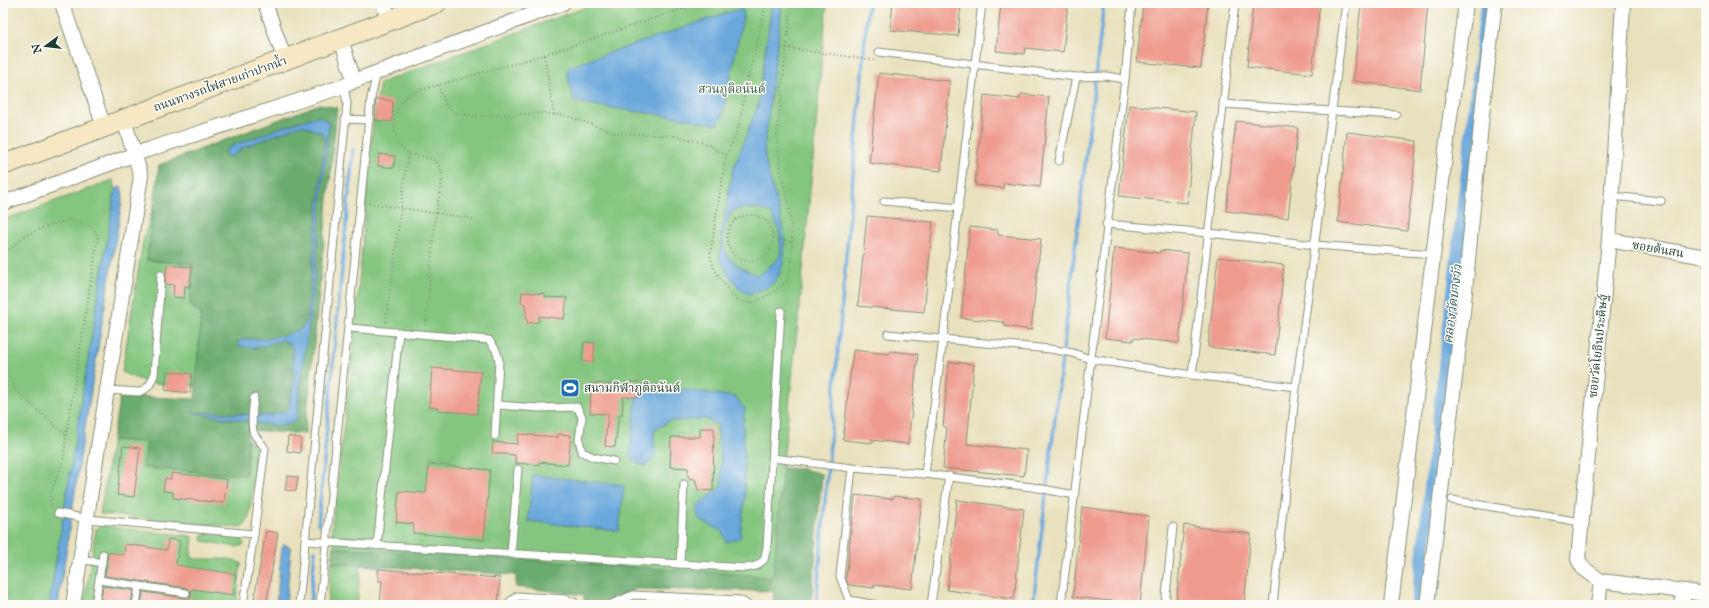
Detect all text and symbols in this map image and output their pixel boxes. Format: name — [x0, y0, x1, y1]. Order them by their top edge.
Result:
north arrow — [26, 26, 66, 66]
text: N — [29, 41, 46, 56]
street label: ถนนทางรถไฟสายเก่าปากน้ำ — [151, 51, 289, 116]
park label: สวนภูติอนันต์ — [698, 82, 766, 97]
street label: ซอยต้นสน — [1631, 238, 1685, 261]
water label: คลองวัดบางวัว — [1440, 262, 1467, 345]
street label: ซอยวัดโยธินประดิษฐ์ — [1584, 293, 1611, 399]
sports icon: สนามกีฬาภูติอนันต์ — [559, 377, 581, 399]
place label: สนามกีฬาภูติอนันต์ — [584, 381, 680, 396]

